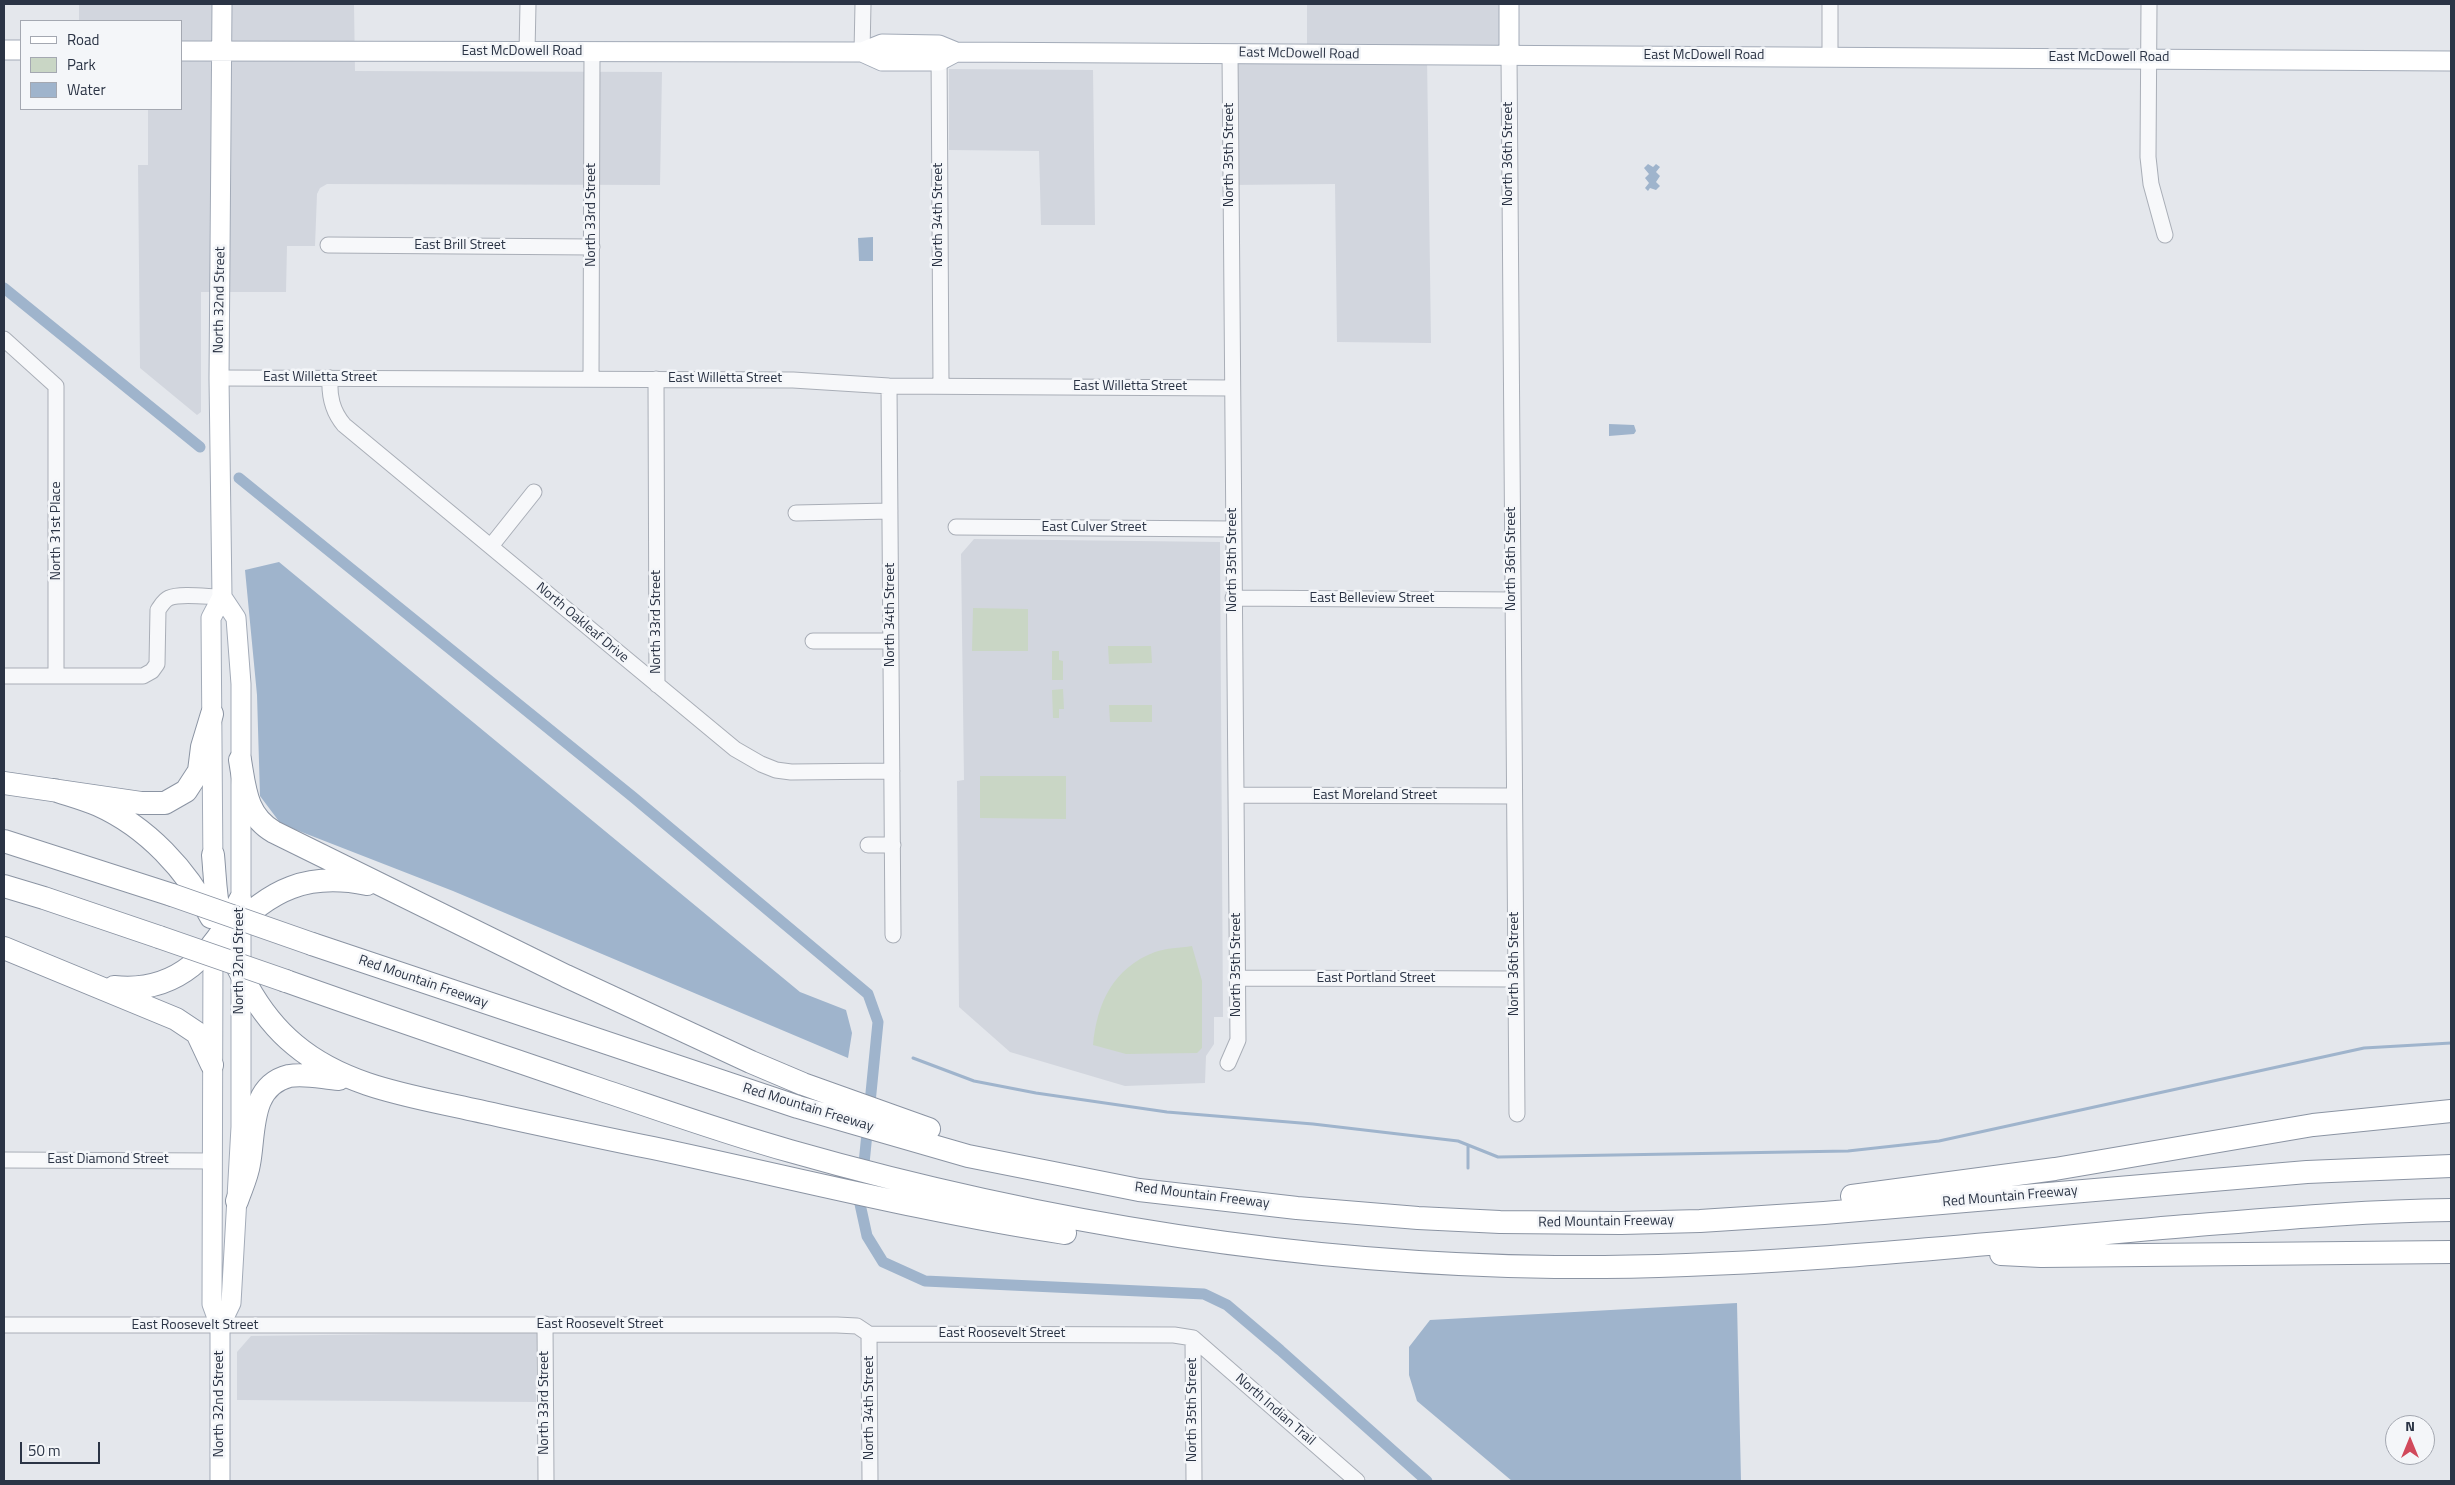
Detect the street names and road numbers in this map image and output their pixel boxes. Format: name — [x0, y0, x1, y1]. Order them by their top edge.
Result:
street label: East McDowell Road — [462, 44, 582, 60]
street label: East McDowell Road — [1238, 45, 1360, 63]
street label: East McDowell Road — [1644, 48, 1764, 64]
street label: East McDowell Road — [2049, 50, 2169, 66]
street label: North 36th Street — [1501, 102, 1517, 206]
street label: North 35th Street — [1222, 103, 1238, 207]
street label: North 33rd Street — [584, 163, 600, 267]
street label: North 34th Street — [931, 163, 947, 267]
street label: East Brill Street — [414, 238, 506, 254]
street label: North 32nd Street — [211, 246, 229, 354]
street label: East Willetta Street — [263, 370, 377, 386]
street label: East Willetta Street — [668, 371, 782, 387]
street label: East Willetta Street — [1073, 379, 1187, 395]
street label: North 31st Place — [49, 482, 65, 580]
street label: North 36th Street — [1504, 507, 1520, 611]
street label: North 35th Street — [1225, 508, 1241, 612]
street label: East Culver Street — [1041, 520, 1147, 536]
street label: North 34th Street — [883, 563, 899, 667]
street label: North 33rd Street — [649, 570, 665, 674]
street label: North Oakleaf Drive — [532, 579, 632, 667]
street label: East Belleview Street — [1309, 591, 1435, 607]
street label: East Moreland Street — [1313, 788, 1437, 804]
street label: North 32nd Street — [232, 908, 248, 1014]
street label: North 36th Street — [1507, 912, 1523, 1016]
street label: North 35th Street — [1229, 913, 1245, 1017]
street label: Red Mountain Freeway — [356, 952, 490, 1012]
street label: East Portland Street — [1317, 971, 1435, 987]
street label: Red Mountain Freeway — [741, 1080, 875, 1136]
street label: East Diamond Street — [47, 1152, 169, 1168]
street label: Red Mountain Freeway — [1134, 1179, 1270, 1213]
street label: Red Mountain Freeway — [1942, 1183, 2078, 1211]
street label: Red Mountain Freeway — [1538, 1212, 1674, 1232]
street label: East Roosevelt Street — [536, 1317, 664, 1333]
street label: East Roosevelt Street — [131, 1318, 259, 1334]
street label: East Roosevelt Street — [938, 1326, 1066, 1342]
street label: North 32nd Street — [212, 1351, 228, 1457]
street label: North 33rd Street — [537, 1351, 553, 1455]
street label: North 34th Street — [862, 1356, 878, 1460]
street label: North 35th Street — [1185, 1358, 1201, 1462]
street label: North Indian Trail — [1232, 1371, 1318, 1449]

